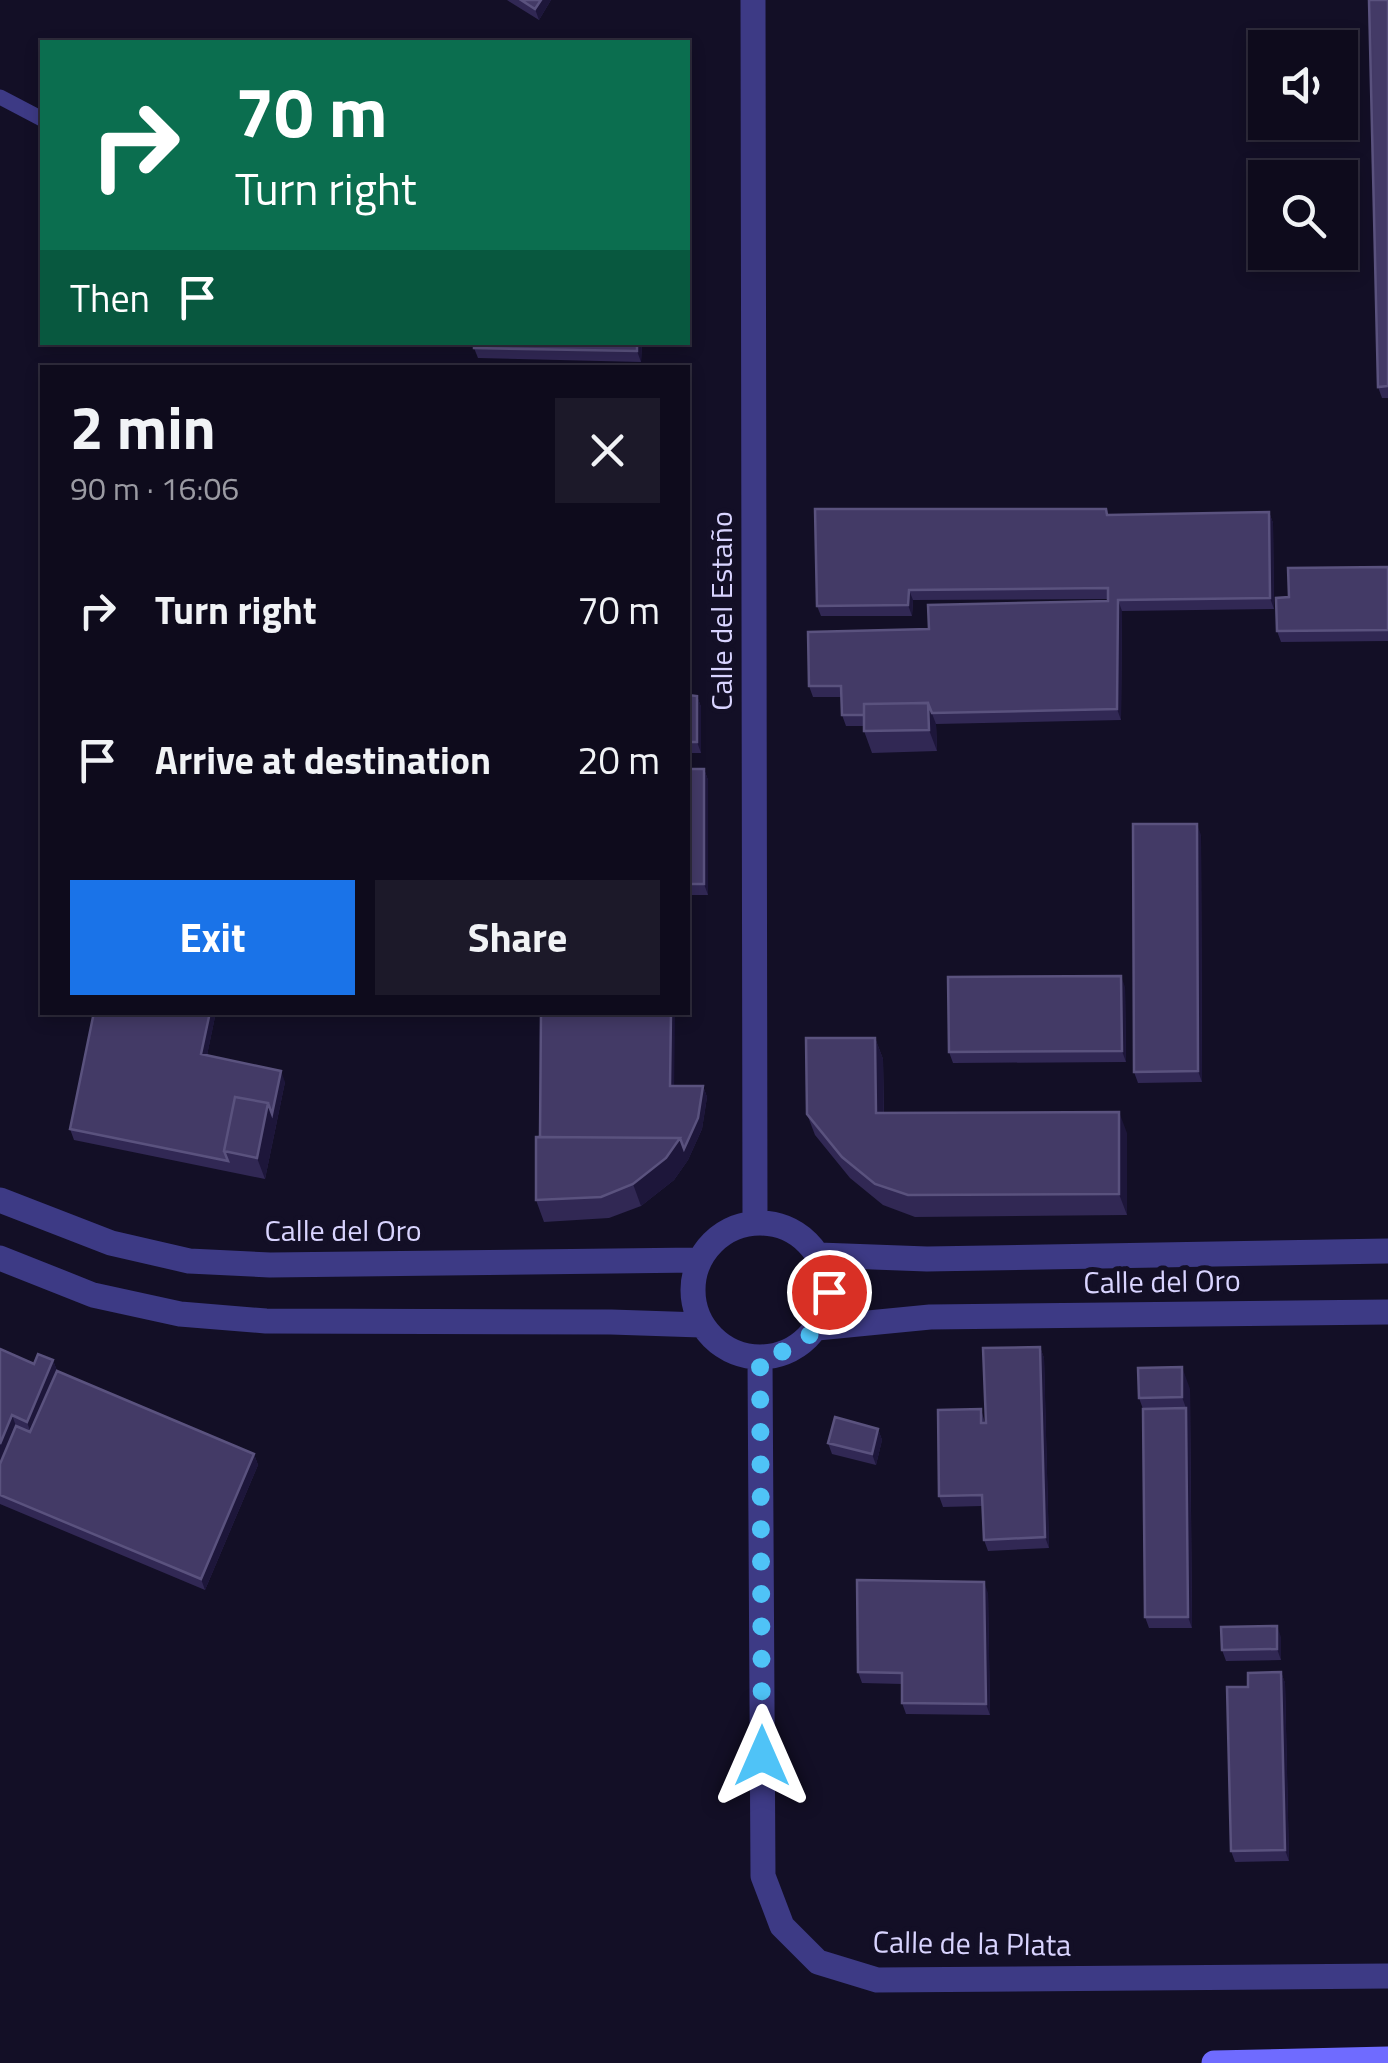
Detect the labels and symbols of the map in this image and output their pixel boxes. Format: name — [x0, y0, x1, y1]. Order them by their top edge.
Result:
street label: Calle del Estaño — [698, 511, 744, 711]
street label: Calle del Oro — [264, 1207, 422, 1253]
pin — [787, 1250, 872, 1335]
street label: Calle del Oro — [1083, 1257, 1241, 1305]
position arrow — [710, 1704, 814, 1808]
street label: Calle de la Plata — [872, 1918, 1072, 1968]

